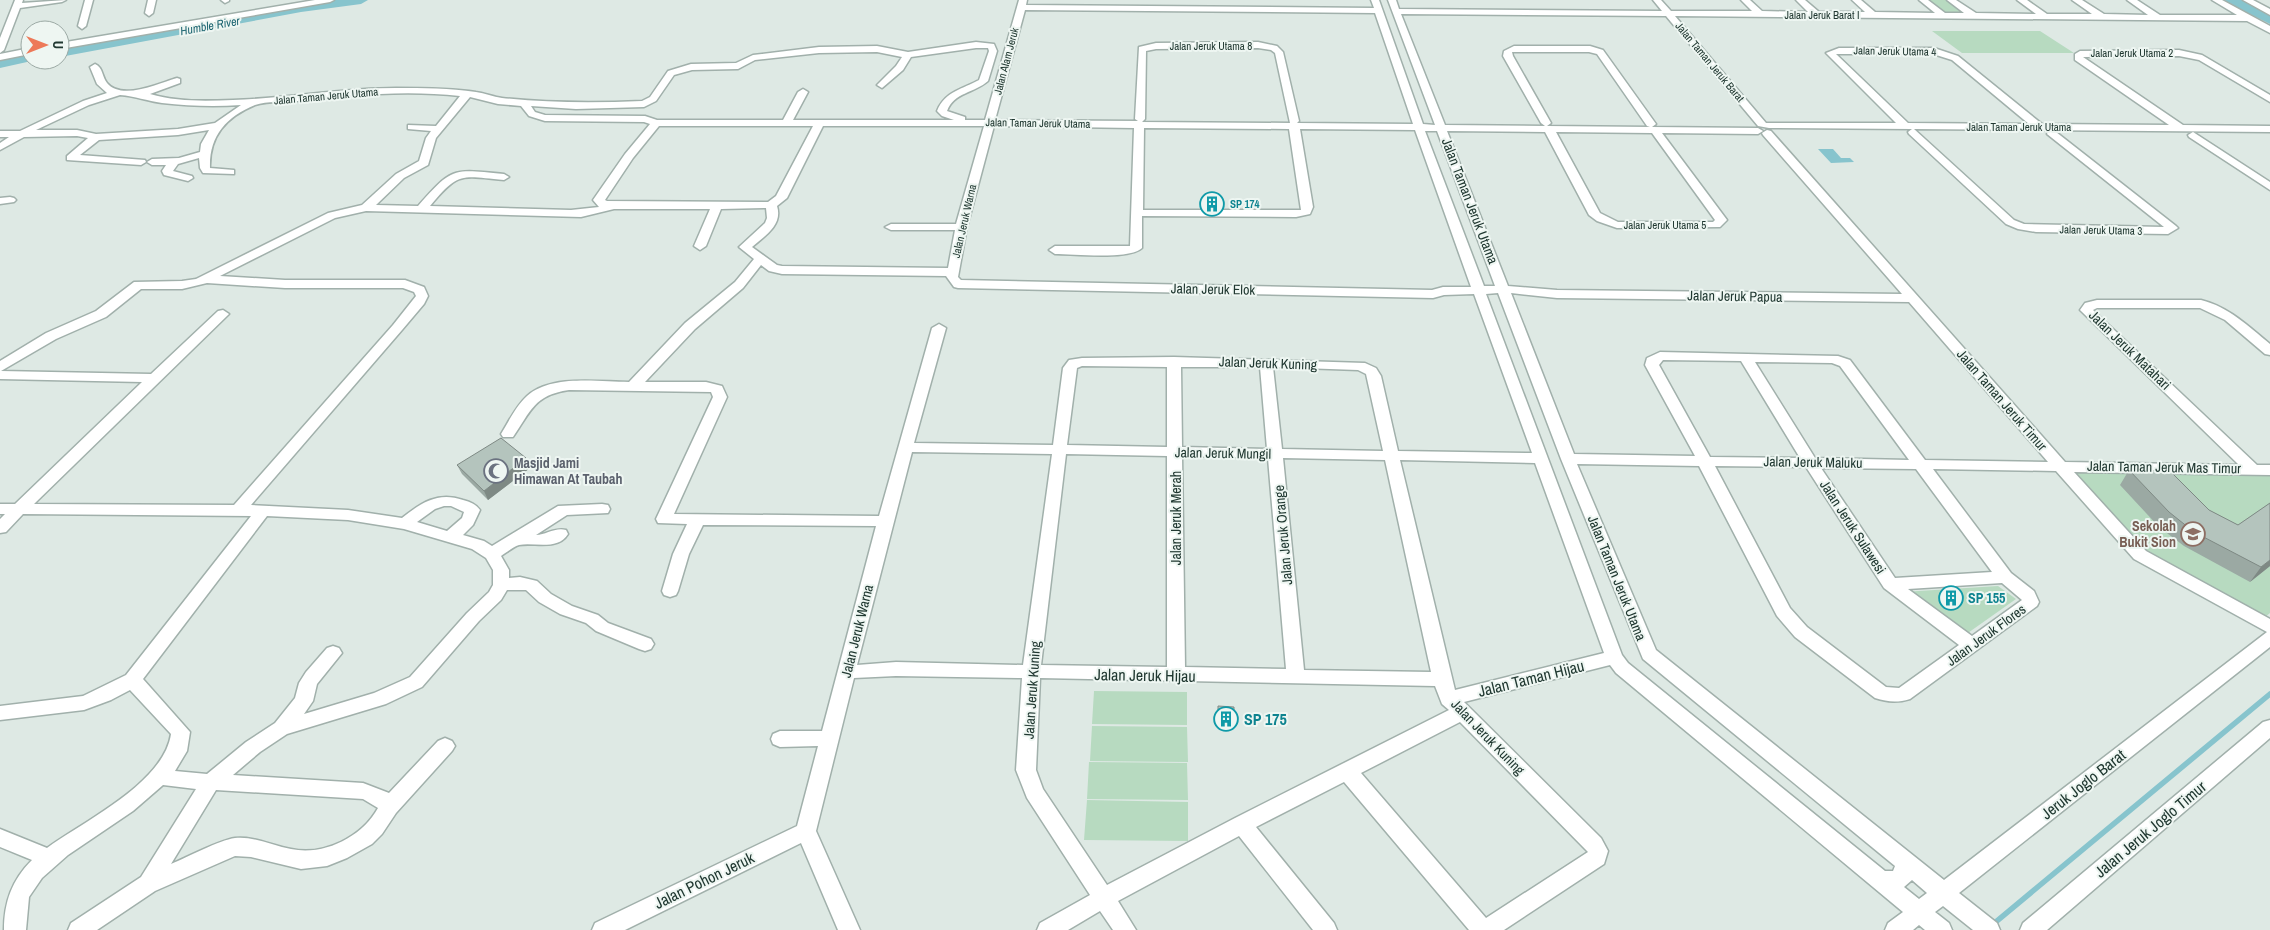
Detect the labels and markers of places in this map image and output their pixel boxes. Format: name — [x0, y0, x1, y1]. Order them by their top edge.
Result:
building icon: SP 174 — [1199, 191, 1225, 217]
place label: SP 174 — [1230, 197, 1259, 211]
place label: Masjid Jami Himawan At Taubah — [514, 454, 622, 488]
mosque icon: Masjid Jami Himawan At Taubah — [483, 458, 509, 484]
place label: Sekolah Bukit Sion — [2119, 517, 2176, 551]
school or university icon: Sekolah Bukit Sion — [2180, 521, 2206, 547]
building icon: SP 155 — [1938, 585, 1964, 611]
place label: SP 155 — [1968, 589, 2006, 607]
building icon: SP 175 — [1213, 706, 1239, 732]
place label: SP 175 — [1244, 708, 1287, 730]

